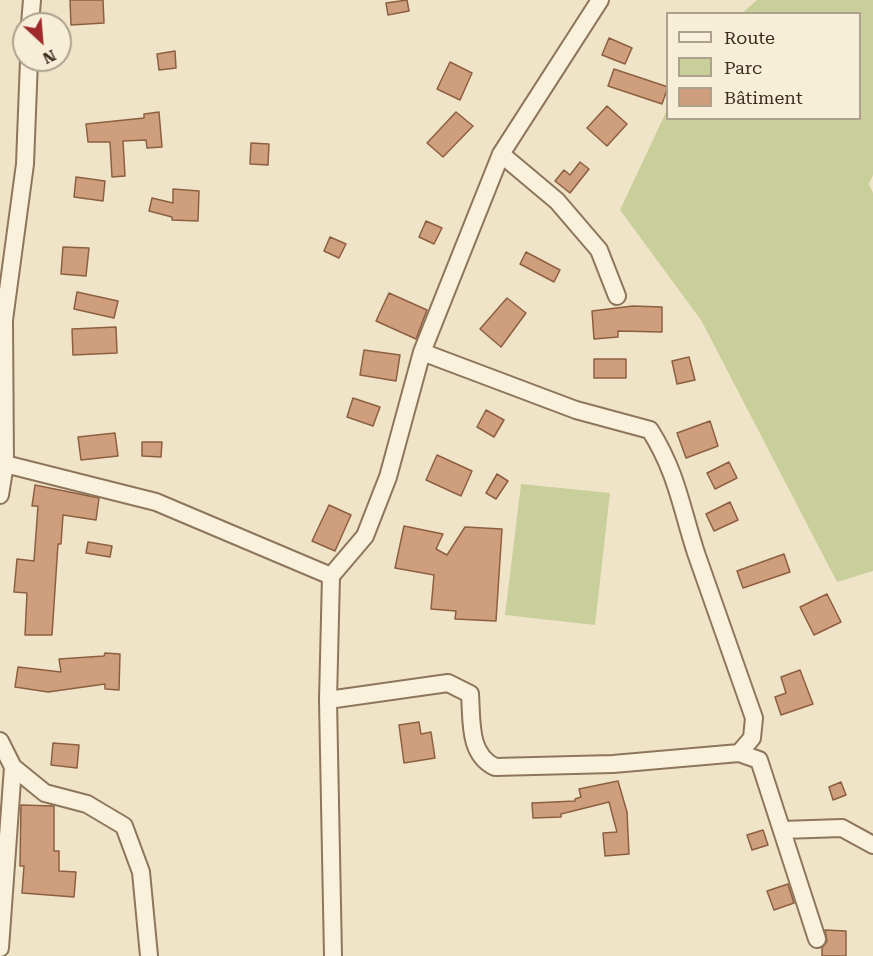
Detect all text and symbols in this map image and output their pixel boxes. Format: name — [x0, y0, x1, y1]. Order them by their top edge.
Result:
north arrow — [12, 12, 72, 72]
legend — [666, 12, 861, 120]
text: Route — [724, 27, 775, 48]
text: N — [40, 46, 59, 68]
text: Parc — [724, 57, 762, 78]
text: Bâtiment — [724, 87, 803, 108]

